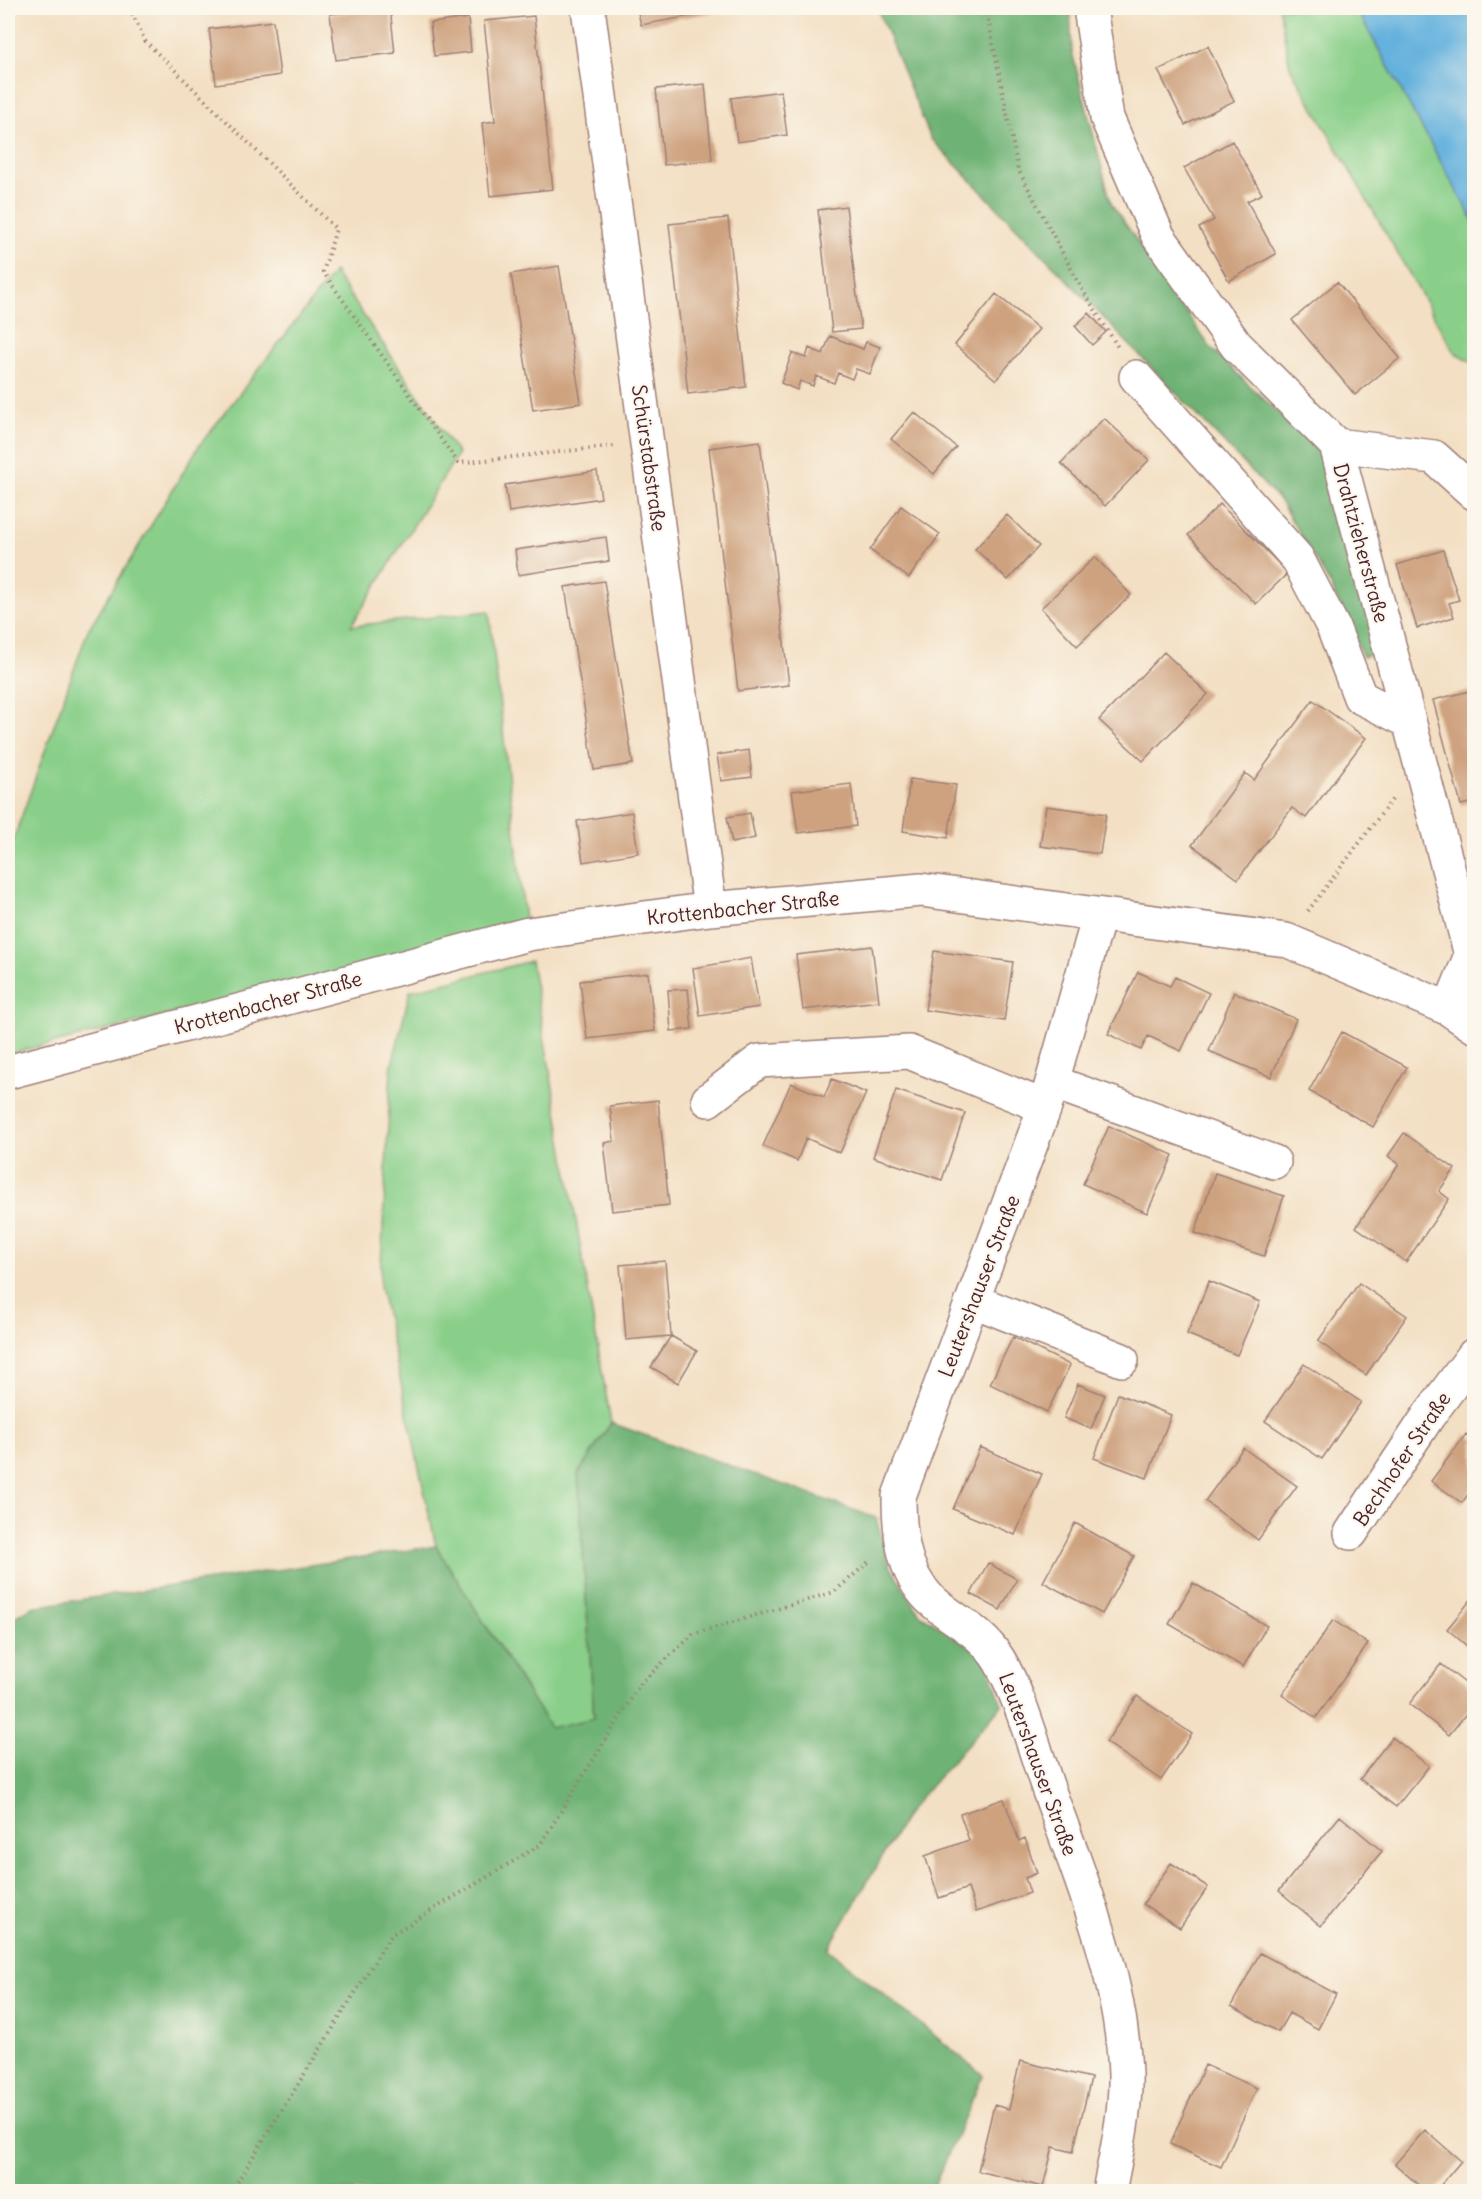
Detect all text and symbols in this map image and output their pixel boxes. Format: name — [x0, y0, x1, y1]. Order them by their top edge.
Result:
street label: Schürstabstraße — [627, 383, 672, 533]
street label: Drahtzieherstraße — [1328, 461, 1395, 625]
street label: Krottenbacher Straße — [645, 885, 840, 930]
street label: Krottenbacher Straße — [171, 965, 365, 1040]
street label: Leutershauser Straße — [932, 1191, 1025, 1380]
street label: Bechhofer Straße — [1347, 1387, 1456, 1531]
street label: Leutershauser Straße — [994, 1669, 1083, 1859]

